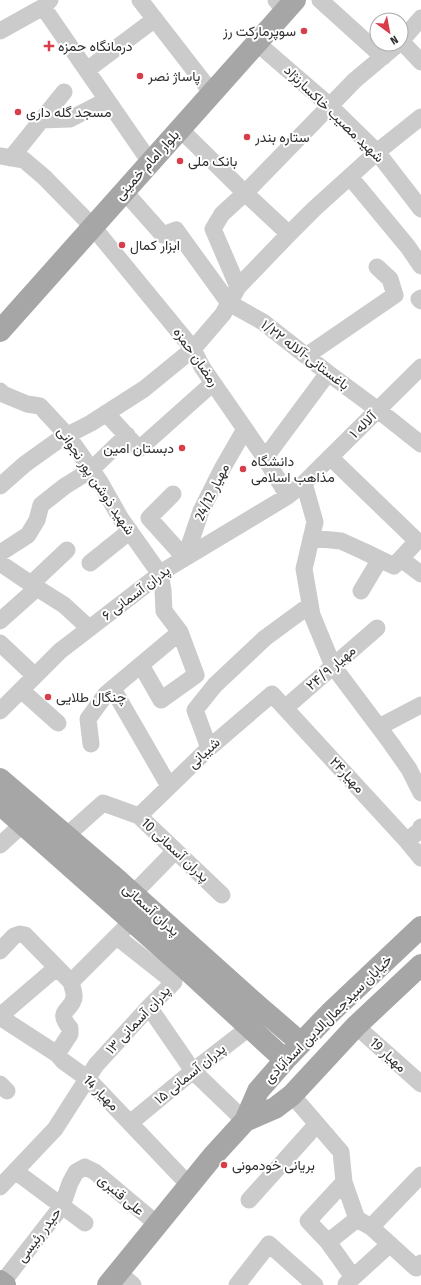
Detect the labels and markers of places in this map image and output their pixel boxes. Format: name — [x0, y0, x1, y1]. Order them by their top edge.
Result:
place label: سوپرمارکت رز — [222, 23, 296, 41]
marker: سوپرمارکت رز — [299, 26, 309, 36]
place label: درمانگاه حمزه — [58, 38, 133, 55]
marker: درمانگاه حمزه — [43, 40, 55, 52]
place label: پاساژ نصر — [147, 68, 200, 86]
marker: پاساژ نصر — [135, 71, 145, 81]
place label: مسجد گله داری — [26, 104, 111, 121]
marker: مسجد گله داری — [13, 107, 23, 117]
place label: ستاره بندر — [254, 129, 310, 146]
marker: ستاره بندر — [242, 132, 252, 142]
place label: بانک ملى — [188, 153, 237, 170]
marker: بانک ملى — [175, 156, 185, 166]
place label: ابزار کمال — [130, 237, 180, 255]
marker: ابزار کمال — [117, 240, 127, 250]
place label: دبستان امین — [103, 440, 174, 457]
marker: دبستان امین — [177, 443, 187, 453]
place label: دانشگاه مذاهب اسلامی — [251, 453, 335, 486]
marker: دانشگاه مذاهب اسلامی — [238, 464, 248, 474]
place label: چنگال طلایی — [56, 689, 126, 707]
marker: چنگال طلایی — [43, 692, 53, 702]
place label: بریانی خودمونی — [232, 1157, 315, 1174]
marker: بریانی خودمونی — [219, 1160, 229, 1170]

